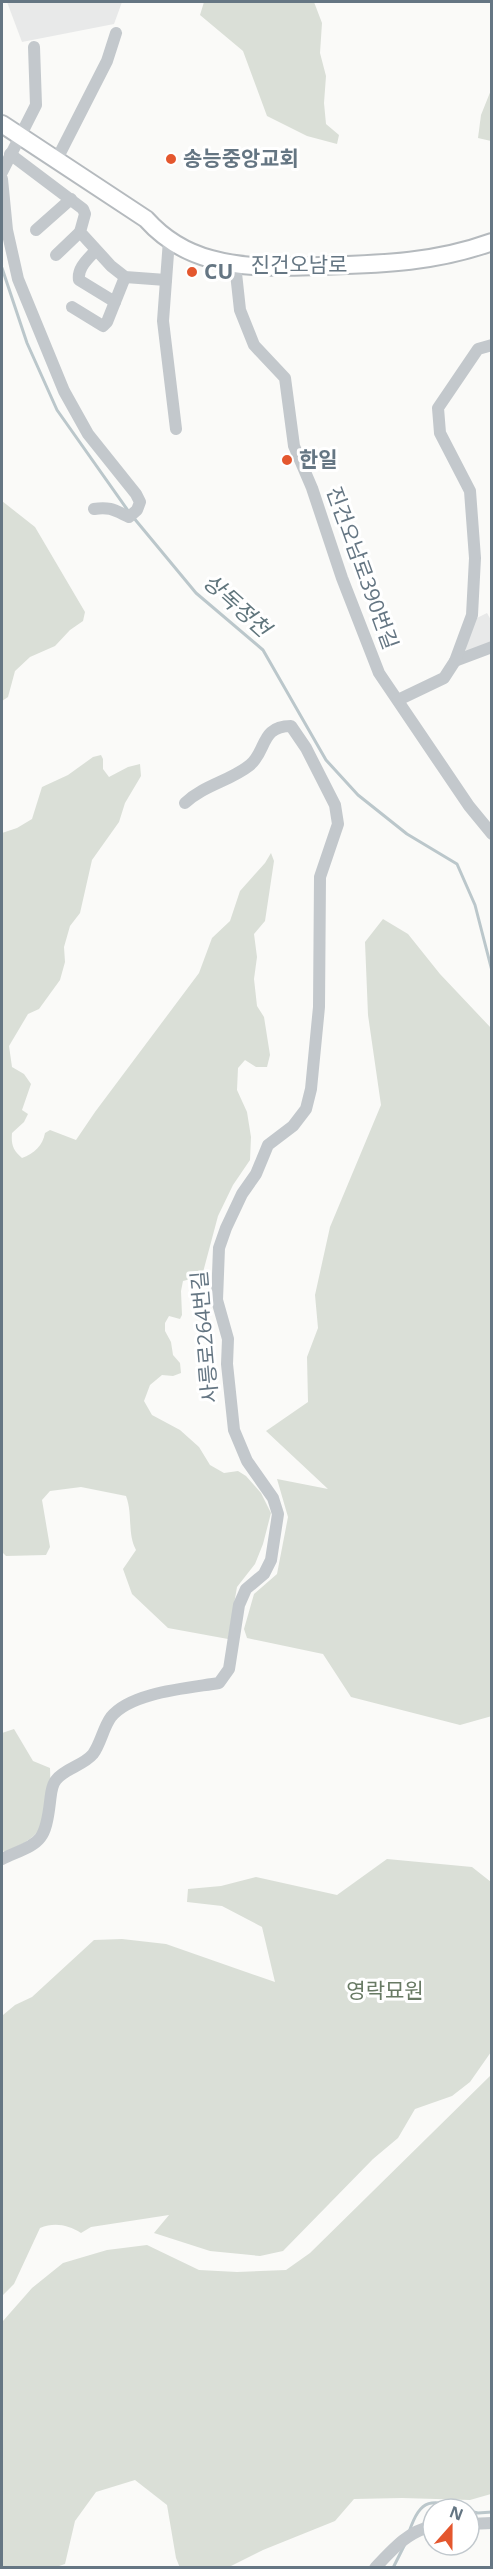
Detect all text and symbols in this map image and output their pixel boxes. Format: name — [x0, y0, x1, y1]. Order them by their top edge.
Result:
place label: 송능중앙교회 — [183, 144, 299, 172]
marker: 송능중앙교회 — [164, 152, 178, 166]
street label: 진건오남로 — [251, 250, 347, 278]
place label: CU — [204, 257, 233, 285]
marker: CU — [185, 265, 199, 279]
place label: 한일 — [299, 445, 338, 473]
marker: 한일 — [280, 453, 294, 467]
street label: 진건오남로390번길 — [320, 482, 405, 653]
water label: 상독정천 — [198, 566, 280, 644]
street label: 사릉로264번길 — [184, 1270, 224, 1404]
park label: 영락묘원 — [346, 1976, 424, 2004]
north arrow — [421, 2497, 481, 2557]
text: N — [446, 2500, 466, 2526]

